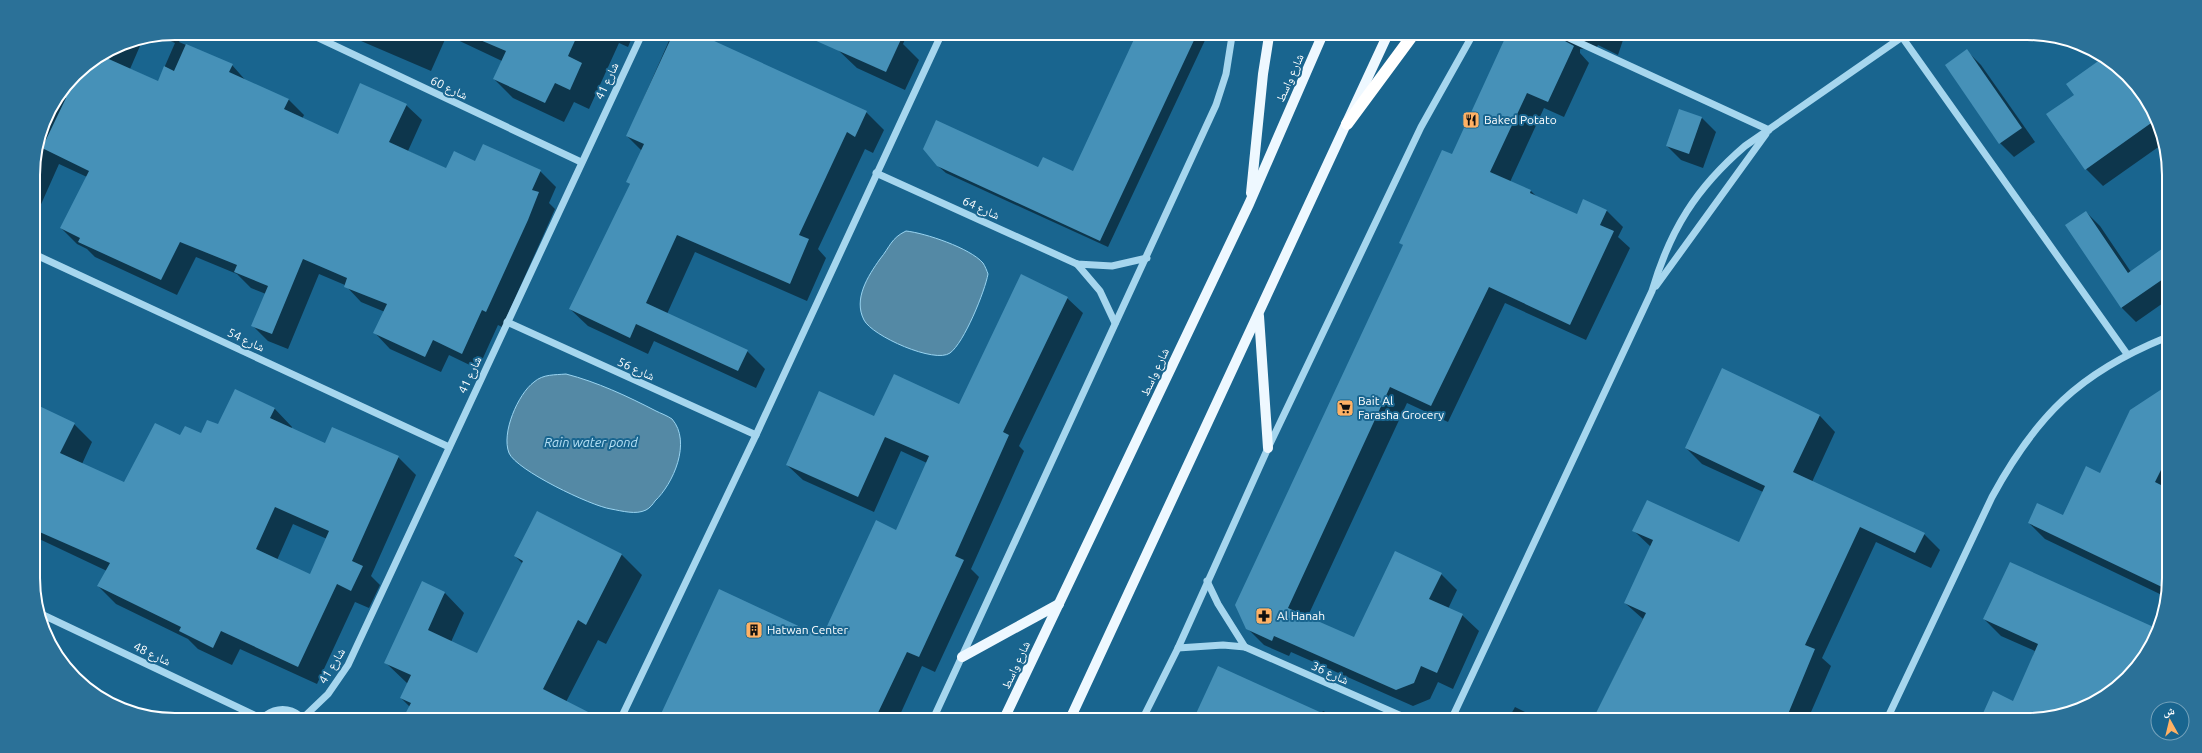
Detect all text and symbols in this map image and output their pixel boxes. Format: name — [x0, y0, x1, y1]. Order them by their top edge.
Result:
street label: شارع واسط — [1273, 52, 1308, 105]
street label: شارع 41 — [592, 60, 623, 102]
street label: شارع 60 — [428, 73, 470, 104]
restaurant icon: Baked Potato — [1461, 110, 1481, 130]
place label: Baked Potato — [1484, 113, 1557, 126]
street label: شارع 64 — [960, 194, 1002, 223]
street label: شارع 54 — [225, 325, 267, 356]
street label: شارع واسط — [1138, 346, 1173, 399]
street label: شارع 41 — [455, 354, 486, 396]
street label: شارع 56 — [615, 355, 657, 384]
place label: Bait Al Farasha Grocery — [1358, 394, 1444, 421]
supermarket icon: Bait Al Farasha Grocery — [1335, 398, 1355, 418]
water label: Rain water pond — [544, 435, 639, 449]
pharmacy icon: Al Hanah — [1254, 606, 1274, 626]
place label: Al Hanah — [1277, 609, 1325, 622]
building icon: Hatwan Center — [744, 620, 764, 640]
place label: Hatwan Center — [767, 623, 848, 636]
street label: شارع 48 — [131, 639, 173, 670]
street label: شارع واسط — [999, 639, 1034, 692]
street label: شارع 41 — [316, 646, 349, 687]
street label: شارع 36 — [1309, 659, 1351, 688]
north arrow — [2150, 701, 2190, 741]
text: ش — [2162, 704, 2176, 720]

